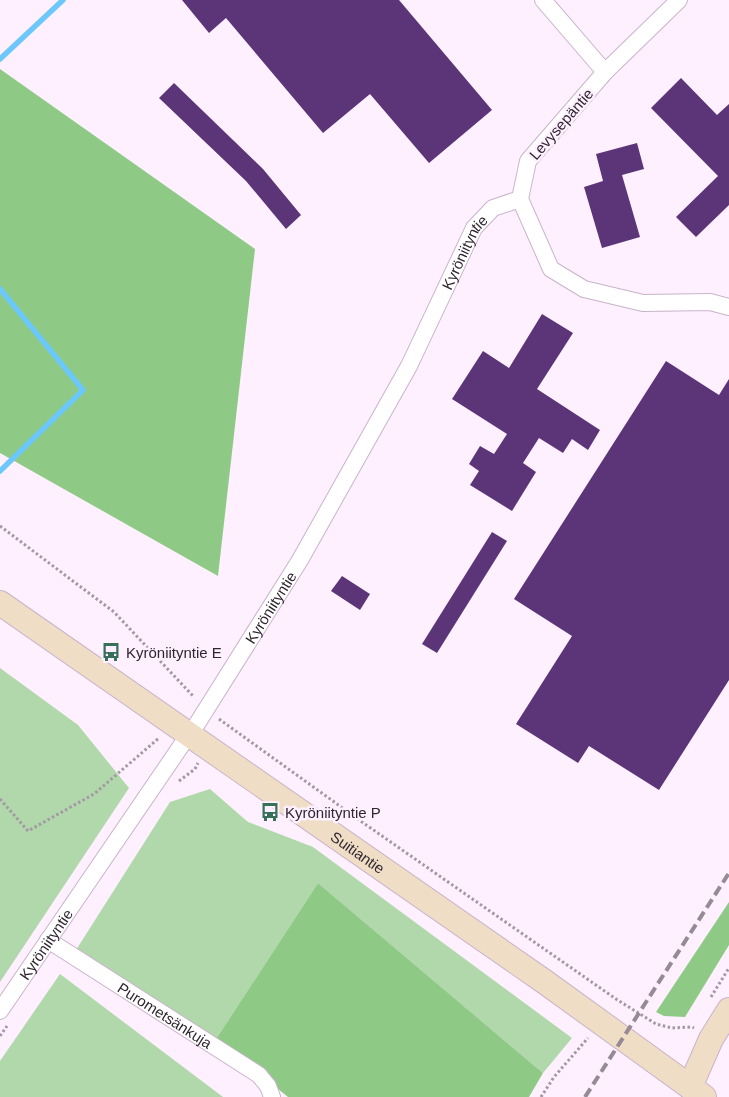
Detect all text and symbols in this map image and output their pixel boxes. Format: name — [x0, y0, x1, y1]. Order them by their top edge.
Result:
street label: Levysepäntie — [526, 85, 596, 163]
street label: Kyröniityntie — [438, 211, 490, 292]
street label: Kyröniityntie — [241, 568, 299, 646]
bus stop icon: Kyröniityntie E — [100, 641, 122, 663]
place label: Kyröniityntie E — [126, 644, 222, 661]
bus stop icon: Kyröniityntie P — [259, 801, 281, 823]
place label: Kyröniityntie P — [285, 804, 381, 821]
street label: Suitiantie — [328, 827, 388, 877]
street label: Kyröniityntie — [16, 906, 76, 983]
street label: Purometsänkuja — [115, 979, 216, 1052]

